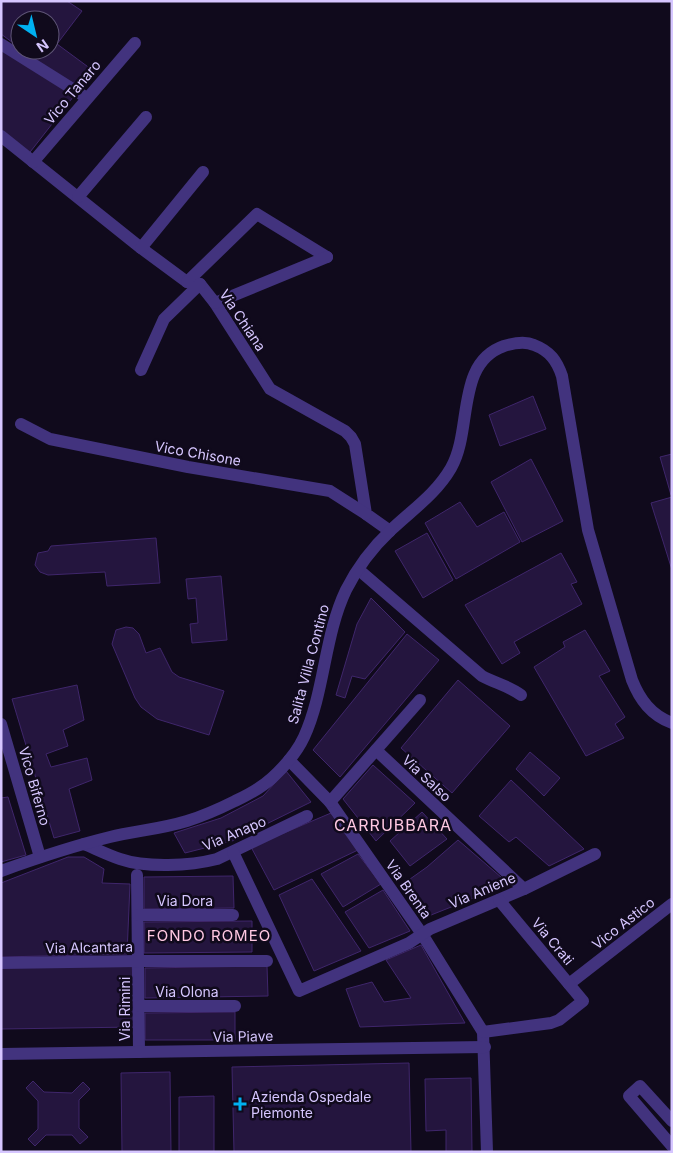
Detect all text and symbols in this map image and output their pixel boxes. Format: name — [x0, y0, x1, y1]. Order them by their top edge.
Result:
north arrow — [10, 10, 60, 60]
text: N — [33, 36, 52, 56]
street label: Vico Tanaro — [40, 56, 104, 128]
street label: Via Chiana — [216, 286, 270, 354]
street label: Vico Chisone — [153, 437, 243, 469]
street label: Salita Villa Contino — [284, 602, 332, 726]
street label: Vico Biferno — [16, 745, 54, 827]
street label: Via Salso — [399, 751, 455, 805]
street label: Via Anapo — [200, 812, 268, 854]
district label: CARRUBBARA — [334, 815, 452, 835]
street label: Via Brenta — [383, 856, 435, 922]
street label: Via Aniene — [446, 868, 518, 912]
street label: Via Dora — [157, 892, 213, 909]
street label: Vico Astico — [588, 893, 658, 953]
street label: Via Crati — [528, 914, 578, 968]
district label: FONDO ROMEO — [147, 926, 271, 945]
street label: Via Alcantara — [45, 938, 133, 956]
street label: Via Rimini — [116, 977, 133, 1041]
street label: Via Olona — [155, 983, 219, 1000]
street label: Via Piave — [213, 1027, 273, 1045]
place label: Azienda Ospedale Piemonte — [251, 1088, 371, 1121]
marker: Azienda Ospedale Piemonte — [233, 1097, 247, 1111]

